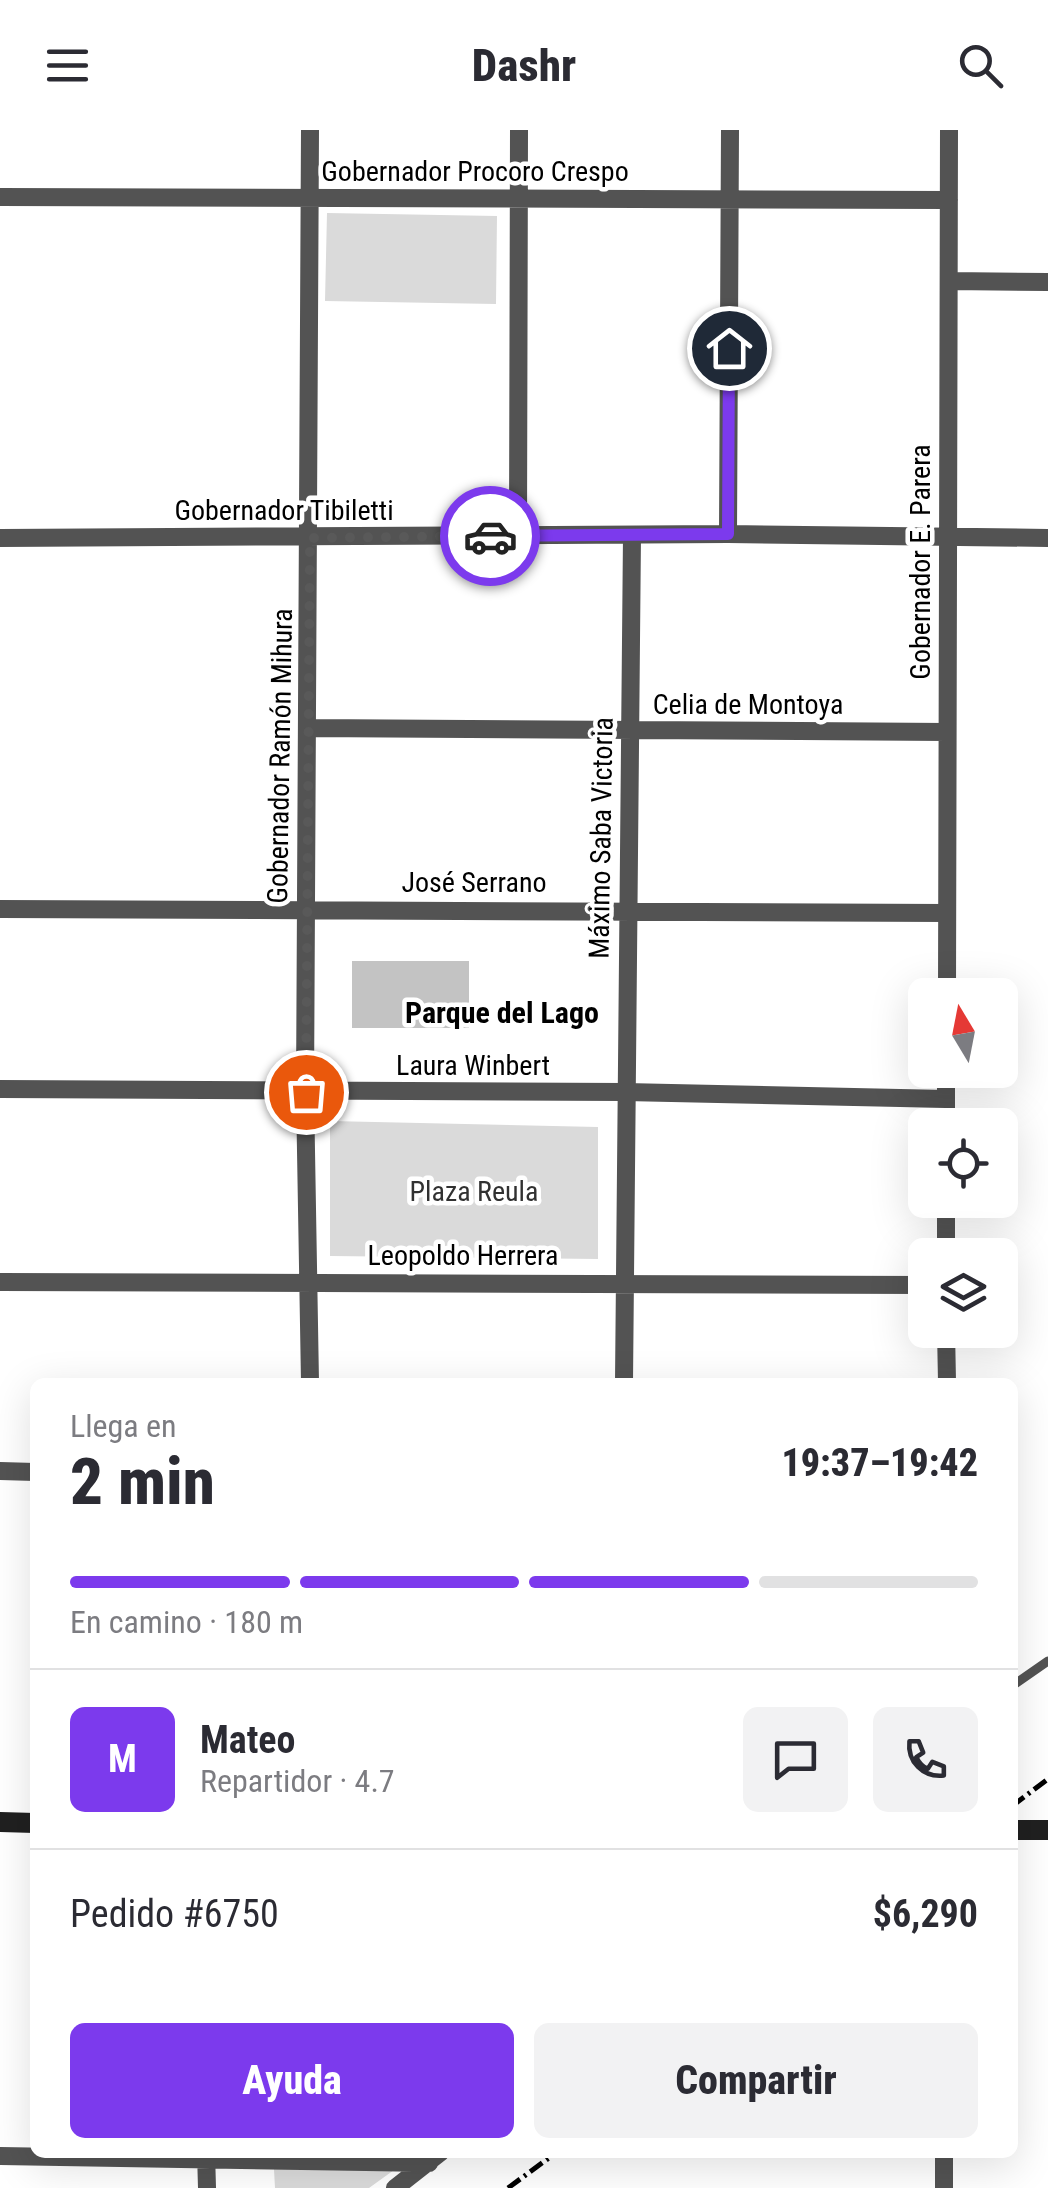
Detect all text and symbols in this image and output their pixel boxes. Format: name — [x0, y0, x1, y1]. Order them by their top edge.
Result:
icon: menu — [40, 38, 95, 93]
icon: search — [953, 38, 1008, 93]
text: Dashr — [472, 39, 576, 92]
street label: Gobernador Procoro Crespo — [321, 155, 629, 188]
pin — [687, 306, 772, 391]
icon: home — [702, 321, 757, 376]
street label: Gobernador E. Parera — [904, 444, 937, 680]
courier — [440, 486, 540, 586]
street label: Gobernador Tibiletti — [174, 494, 394, 527]
icon: car — [463, 509, 518, 564]
street label: Gobernador Ramón Mihura — [261, 608, 299, 904]
street label: Celia de Montoya — [653, 688, 843, 721]
street label: Máximo Saba Victoria — [582, 717, 620, 959]
street label: José Serrano — [401, 866, 547, 899]
north arrow — [908, 978, 1018, 1088]
map controls — [908, 978, 1018, 1348]
district label: Parque del Lago — [405, 995, 599, 1030]
street label: Laura Winbert — [396, 1049, 550, 1082]
pin — [264, 1050, 349, 1135]
icon: bag — [279, 1065, 334, 1120]
button: locate — [908, 1108, 1018, 1218]
park label: Plaza Reula — [410, 1175, 538, 1208]
button: layers — [908, 1238, 1018, 1348]
street label: Leopoldo Herrera — [368, 1239, 558, 1272]
text: Llega en — [70, 1407, 177, 1445]
text: 19:37–19:42 — [781, 1441, 978, 1485]
text: 2 min — [70, 1444, 215, 1520]
text: En camino · 180 m — [70, 1603, 303, 1641]
button: chat — [743, 1707, 848, 1812]
button: phone — [873, 1707, 978, 1812]
text: Mateo — [200, 1718, 295, 1762]
text: M — [108, 1737, 137, 1781]
text: Repartidor · 4.7 — [200, 1762, 395, 1800]
text: Pedido #6750 — [70, 1892, 279, 1936]
text: $6,290 — [873, 1892, 978, 1936]
button: Ayuda — [70, 2023, 514, 2138]
button: Compartir — [534, 2023, 978, 2138]

